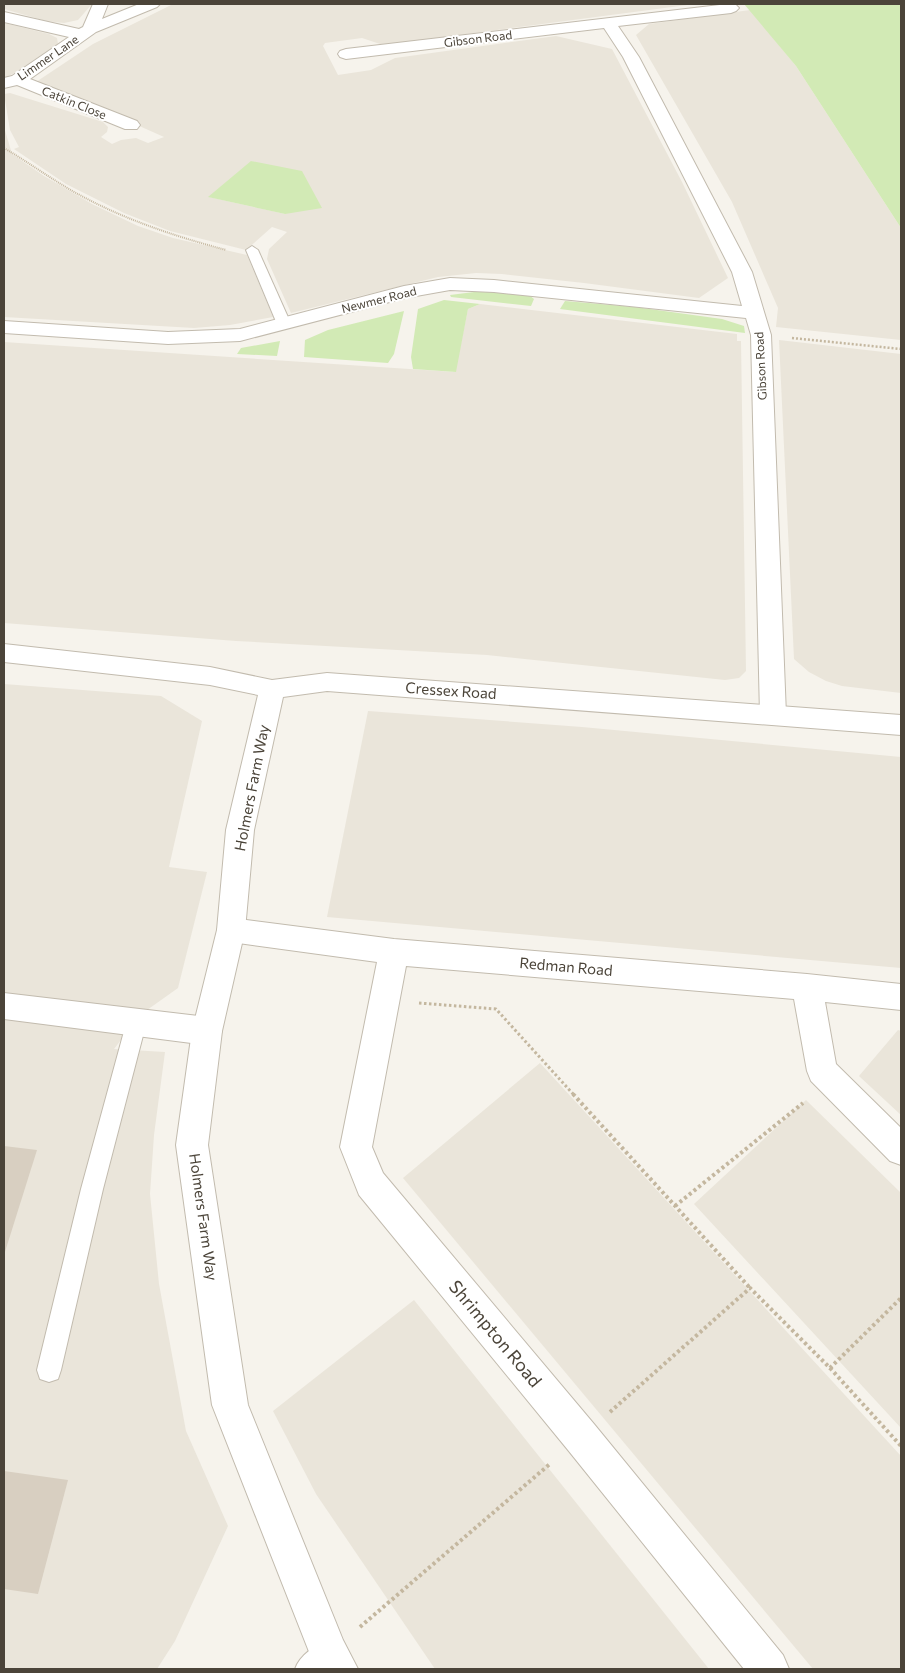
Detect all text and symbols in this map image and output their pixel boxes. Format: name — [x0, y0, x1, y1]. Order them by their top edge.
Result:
street label: Gibson Road — [443, 27, 513, 49]
street label: Limmer Lane — [14, 32, 81, 83]
street label: Catkin Close — [40, 83, 109, 121]
street label: Newmer Road — [340, 283, 418, 315]
street label: Gibson Road — [751, 331, 769, 401]
street label: Cressex Road — [405, 678, 497, 702]
street label: Holmers Farm Way — [230, 723, 272, 853]
street label: Redman Road — [519, 953, 613, 979]
street label: Holmers Farm Way — [186, 1152, 222, 1282]
street label: Shrimpton Road — [445, 1275, 547, 1391]

